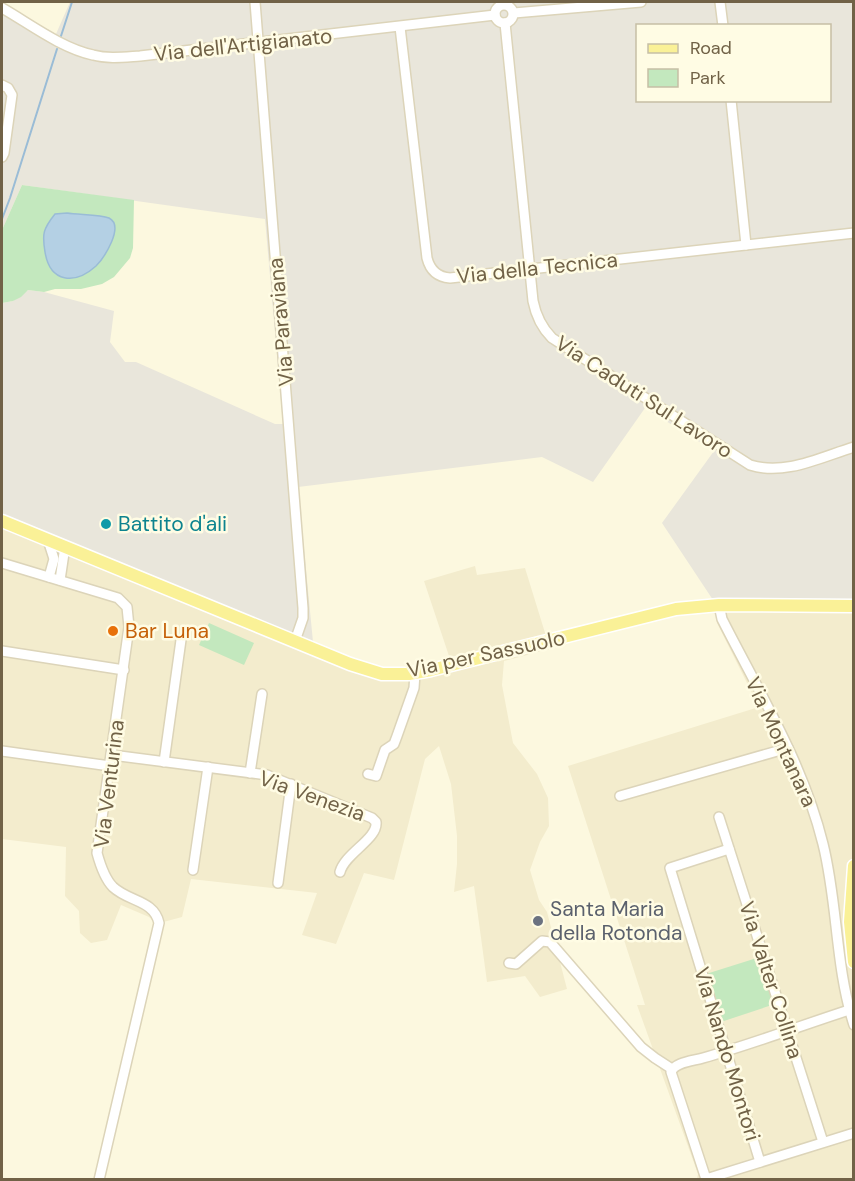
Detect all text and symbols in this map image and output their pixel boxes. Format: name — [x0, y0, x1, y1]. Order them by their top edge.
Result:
street label: Via dell'Artigianato — [152, 22, 334, 68]
legend — [636, 24, 831, 102]
text: Road — [690, 36, 732, 60]
text: Park — [690, 66, 726, 90]
street label: Via della Tecnica — [455, 246, 619, 290]
street label: Via Paraviana — [261, 257, 301, 387]
street label: Via Caduti Sul Lavoro — [550, 329, 738, 465]
place label: Battito d'ali — [118, 510, 227, 538]
marker: Battito d'ali — [99, 517, 113, 531]
place label: Bar Luna — [125, 617, 209, 645]
marker: Bar Luna — [106, 624, 120, 638]
street label: Via per Sassuolo — [404, 624, 568, 684]
street label: Via Montanara — [739, 672, 823, 812]
street label: Via Venturina — [87, 718, 131, 850]
street label: Via Venezia — [255, 764, 369, 828]
place label: Santa Maria della Rotonda — [550, 895, 682, 947]
street label: Via Valter Collina — [732, 898, 810, 1062]
marker: Santa Maria della Rotonda — [531, 914, 545, 928]
street label: Via Nando Montori — [687, 964, 767, 1144]

